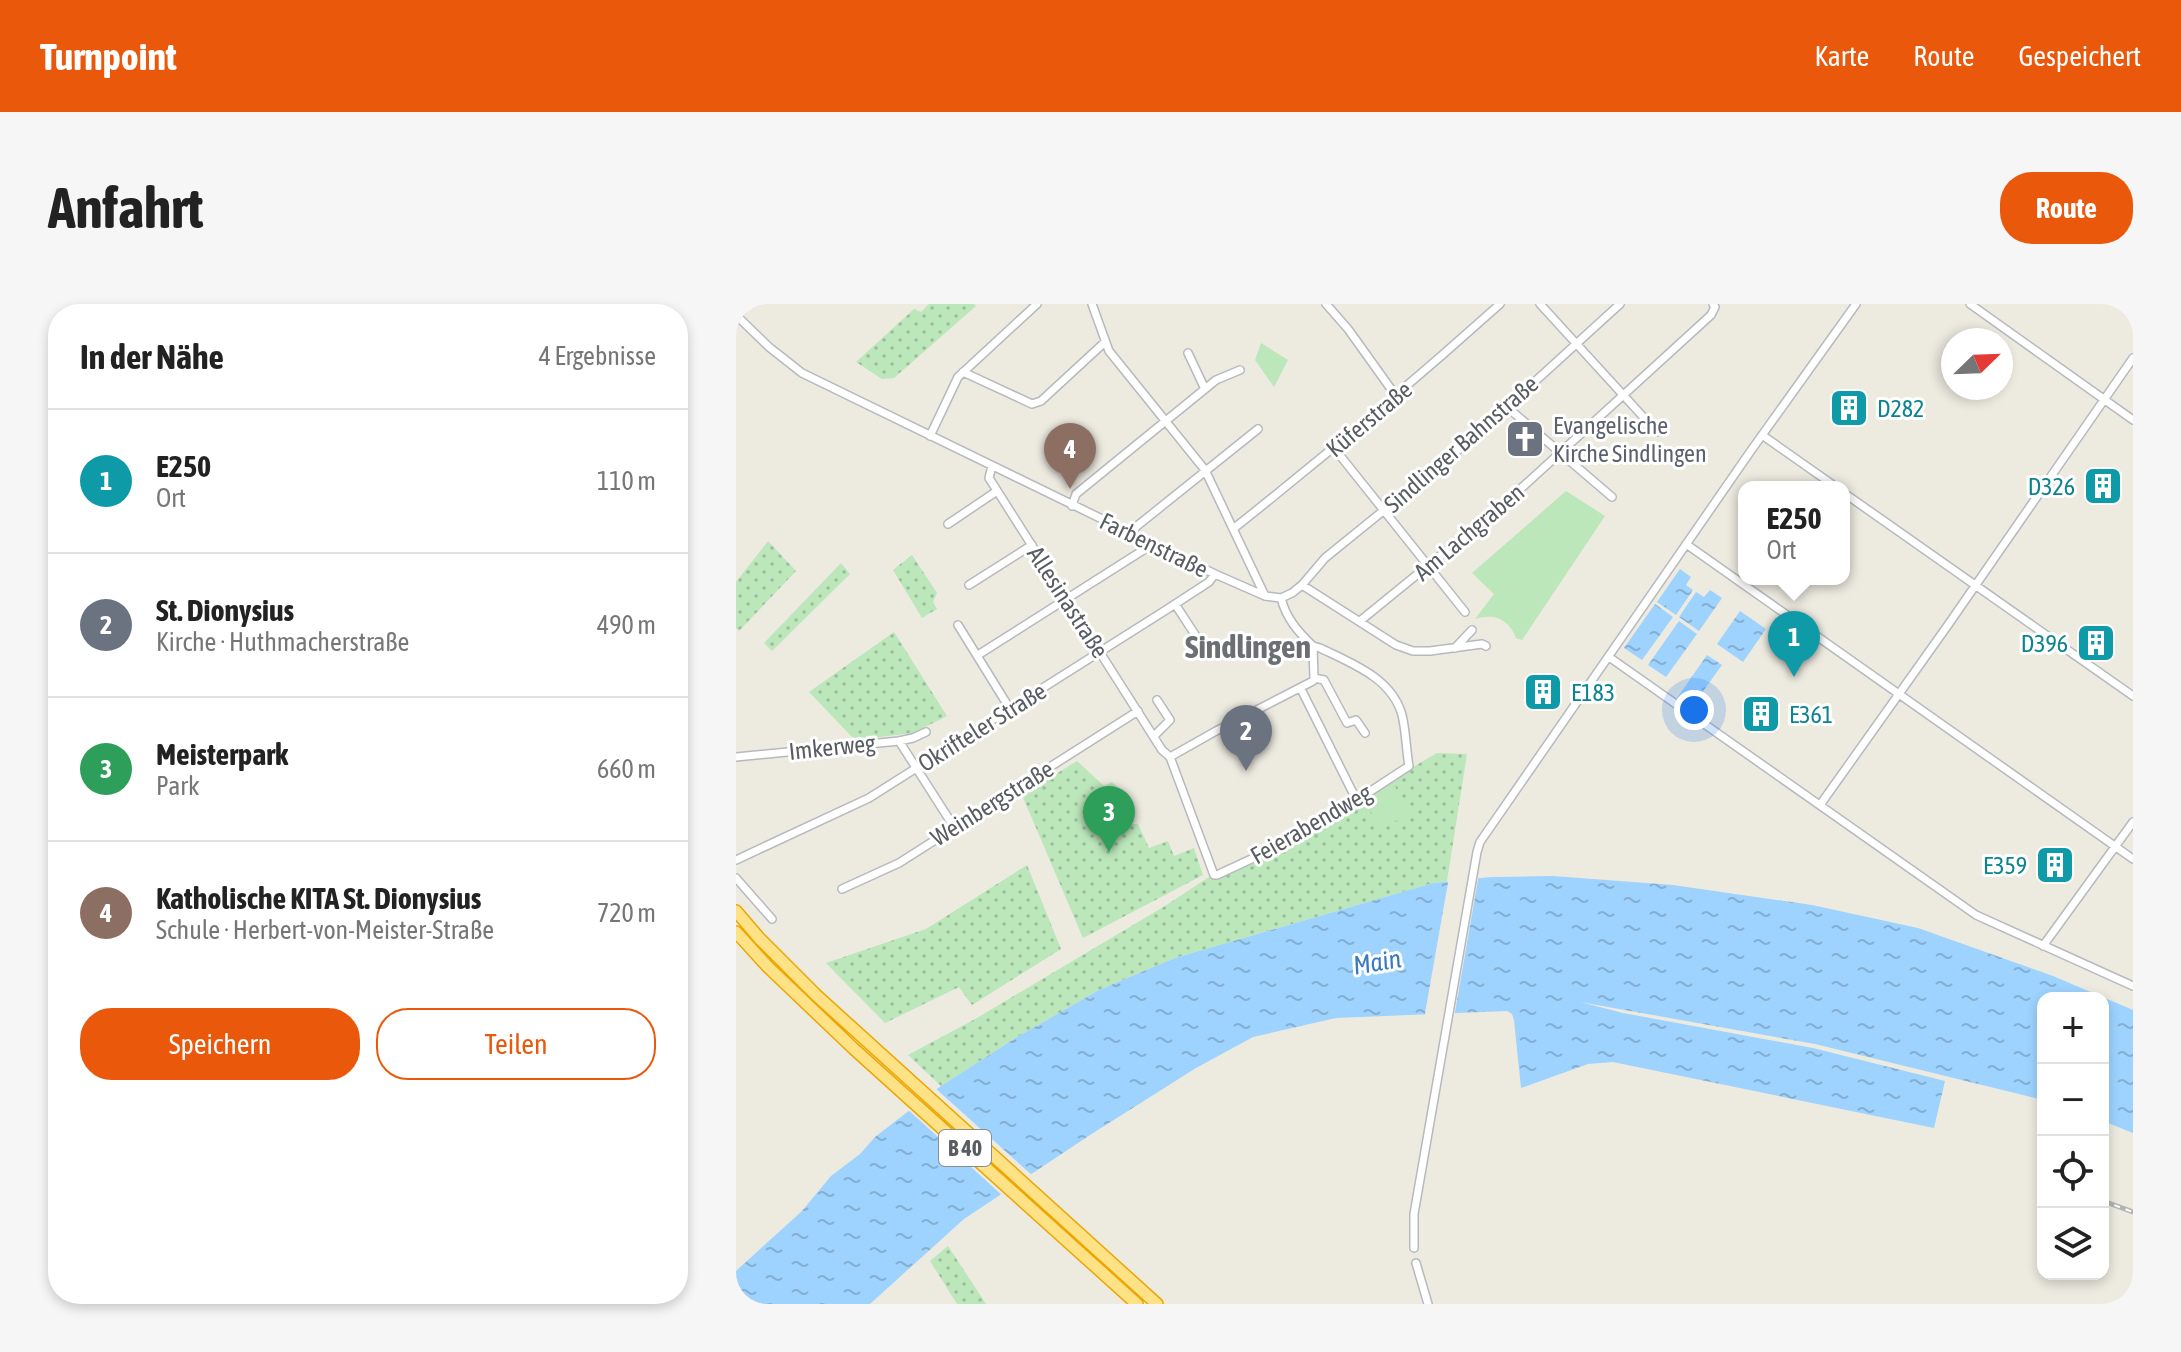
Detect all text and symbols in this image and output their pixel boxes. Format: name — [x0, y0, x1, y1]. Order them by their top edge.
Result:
text: Turnpoint — [40, 35, 177, 78]
text: Karte — [1815, 40, 1869, 72]
text: Route — [1913, 40, 1974, 72]
text: Gespeichert — [2018, 40, 2141, 72]
button: Route — [2000, 172, 2133, 244]
text: Anfahrt — [48, 176, 203, 240]
north arrow — [1941, 328, 2013, 400]
text: In der Nähe — [80, 337, 224, 376]
text: 4 Ergebnisse — [539, 341, 656, 371]
street label: Sindlinger Bahnstraße — [1379, 370, 1543, 518]
street label: Küferstraße — [1321, 376, 1417, 462]
building icon: D282 — [1828, 387, 1870, 429]
place label: D282 — [1877, 395, 1924, 422]
place label: Evangelische Kirche Sindlingen — [1553, 412, 1707, 467]
church icon: Evangelische Kirche Sindlingen — [1504, 418, 1546, 460]
pin: 4 — [1044, 423, 1096, 489]
text: E250 — [156, 449, 211, 483]
building icon: D326 — [2082, 465, 2124, 507]
text: 1 — [100, 466, 112, 496]
text: 110 m — [597, 466, 656, 496]
place label: D326 — [2028, 473, 2075, 500]
street label: Am Lachgraben — [1409, 478, 1529, 586]
popup — [1738, 481, 1850, 585]
text: Ort — [156, 483, 186, 513]
text: E250 — [1766, 501, 1822, 535]
street label: Farbenstraße — [1096, 507, 1212, 583]
text: Ort — [1766, 535, 1797, 565]
street label: Allesinastraße — [1022, 541, 1114, 663]
text: St. Dionysius — [156, 593, 294, 627]
text: 2 — [100, 610, 112, 640]
text: 490 m — [597, 610, 656, 640]
pin: 1 — [1768, 611, 1820, 677]
building icon: D396 — [2075, 622, 2117, 664]
text: Kirche · Huthmacherstraße — [156, 627, 409, 657]
district label: Sindlingen — [1185, 628, 1311, 665]
place label: D396 — [2021, 630, 2068, 657]
building icon: E183 — [1522, 671, 1564, 713]
street label: Okrifteler Straße — [913, 677, 1051, 777]
place label: E183 — [1571, 679, 1615, 706]
your location — [1674, 690, 1714, 730]
building icon: E361 — [1740, 693, 1782, 735]
place label: E361 — [1789, 701, 1833, 728]
pin: 2 — [1220, 705, 1272, 771]
street label: Imkerweg — [787, 729, 877, 765]
text: Meisterpark — [156, 737, 288, 771]
text: 3 — [100, 754, 112, 784]
text: 660 m — [597, 754, 656, 784]
street label: Weinbergstraße — [926, 755, 1058, 851]
text: Park — [156, 771, 199, 801]
street label: Feierabendweg — [1246, 778, 1377, 869]
pin: 3 — [1083, 786, 1135, 852]
building icon: E359 — [2034, 844, 2076, 886]
place label: E359 — [1983, 852, 2027, 879]
text: Katholische KITA St. Dionysius — [156, 881, 481, 915]
text: 4 — [100, 898, 112, 928]
text: 720 m — [597, 898, 656, 928]
text: Schule · Herbert-von-Meister-Straße — [156, 915, 494, 945]
water label: Main — [1351, 943, 1403, 981]
map controls — [2037, 992, 2109, 1280]
button: + — [2037, 992, 2109, 1064]
button: Speichern — [80, 1008, 360, 1080]
button: Teilen — [376, 1008, 656, 1080]
button: − — [2037, 1064, 2109, 1136]
road number: B 40 — [939, 1130, 991, 1166]
button: locate — [2037, 1136, 2109, 1208]
button: layers — [2037, 1208, 2109, 1280]

